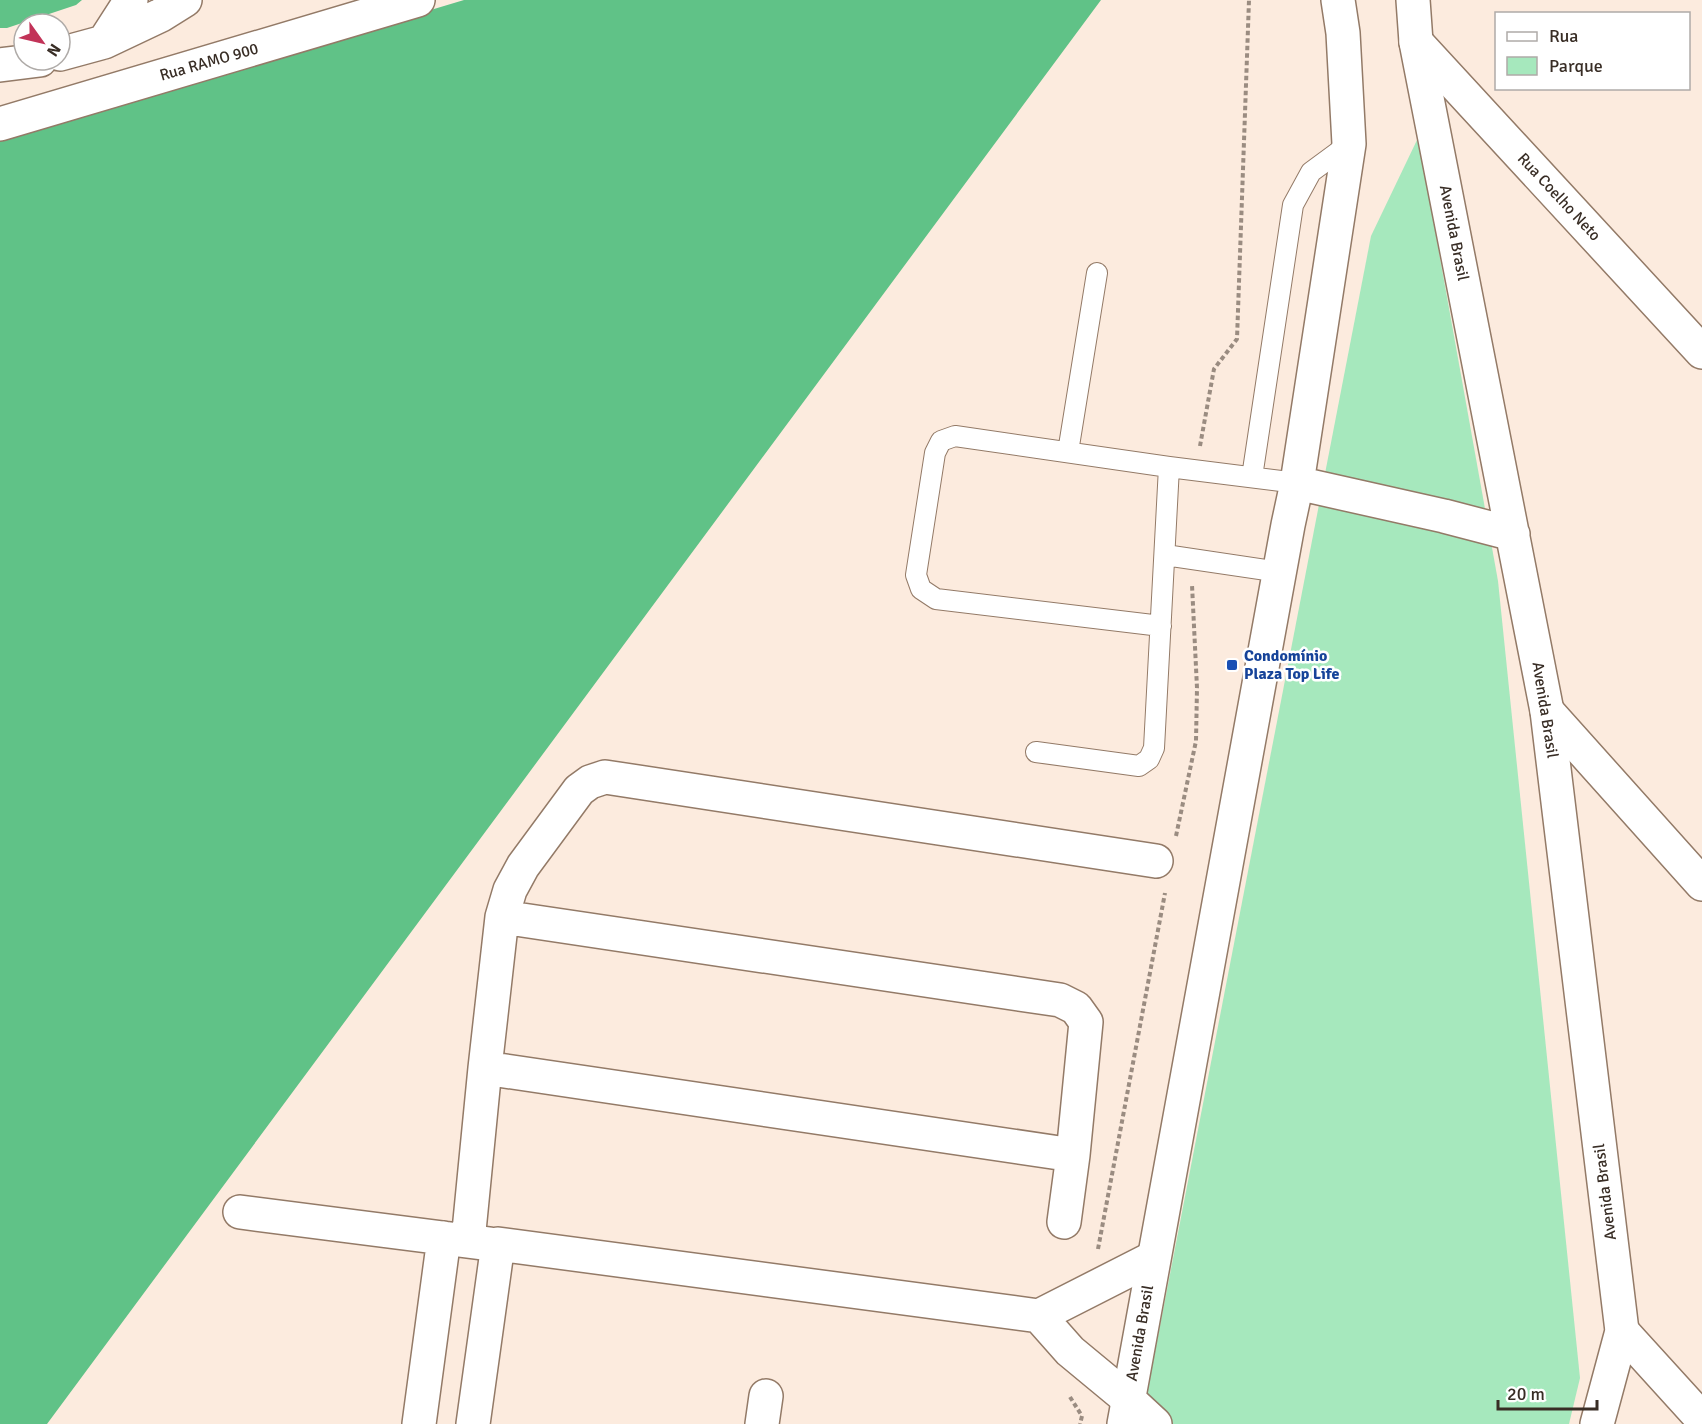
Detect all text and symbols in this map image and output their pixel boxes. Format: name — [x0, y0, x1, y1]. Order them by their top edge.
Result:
north arrow — [12, 12, 72, 72]
legend — [1495, 12, 1690, 90]
text: Rua — [1549, 25, 1578, 47]
street label: Rua RAMO 900 — [157, 38, 261, 86]
text: N — [42, 40, 65, 60]
text: Parque — [1549, 55, 1603, 77]
street label: Rua Coelho Neto — [1513, 149, 1605, 245]
street label: Avenida Brasil — [1435, 183, 1473, 283]
place label: Condomínio Plaza Top Life — [1244, 646, 1339, 684]
marker: Condomínio Plaza Top Life — [1225, 658, 1239, 672]
street label: Avenida Brasil — [1528, 660, 1563, 760]
street label: Avenida Brasil — [1589, 1142, 1621, 1241]
street label: Avenida Brasil — [1122, 1283, 1158, 1383]
scale bar — [1498, 1373, 1597, 1411]
text: 20 m — [1507, 1383, 1545, 1405]

